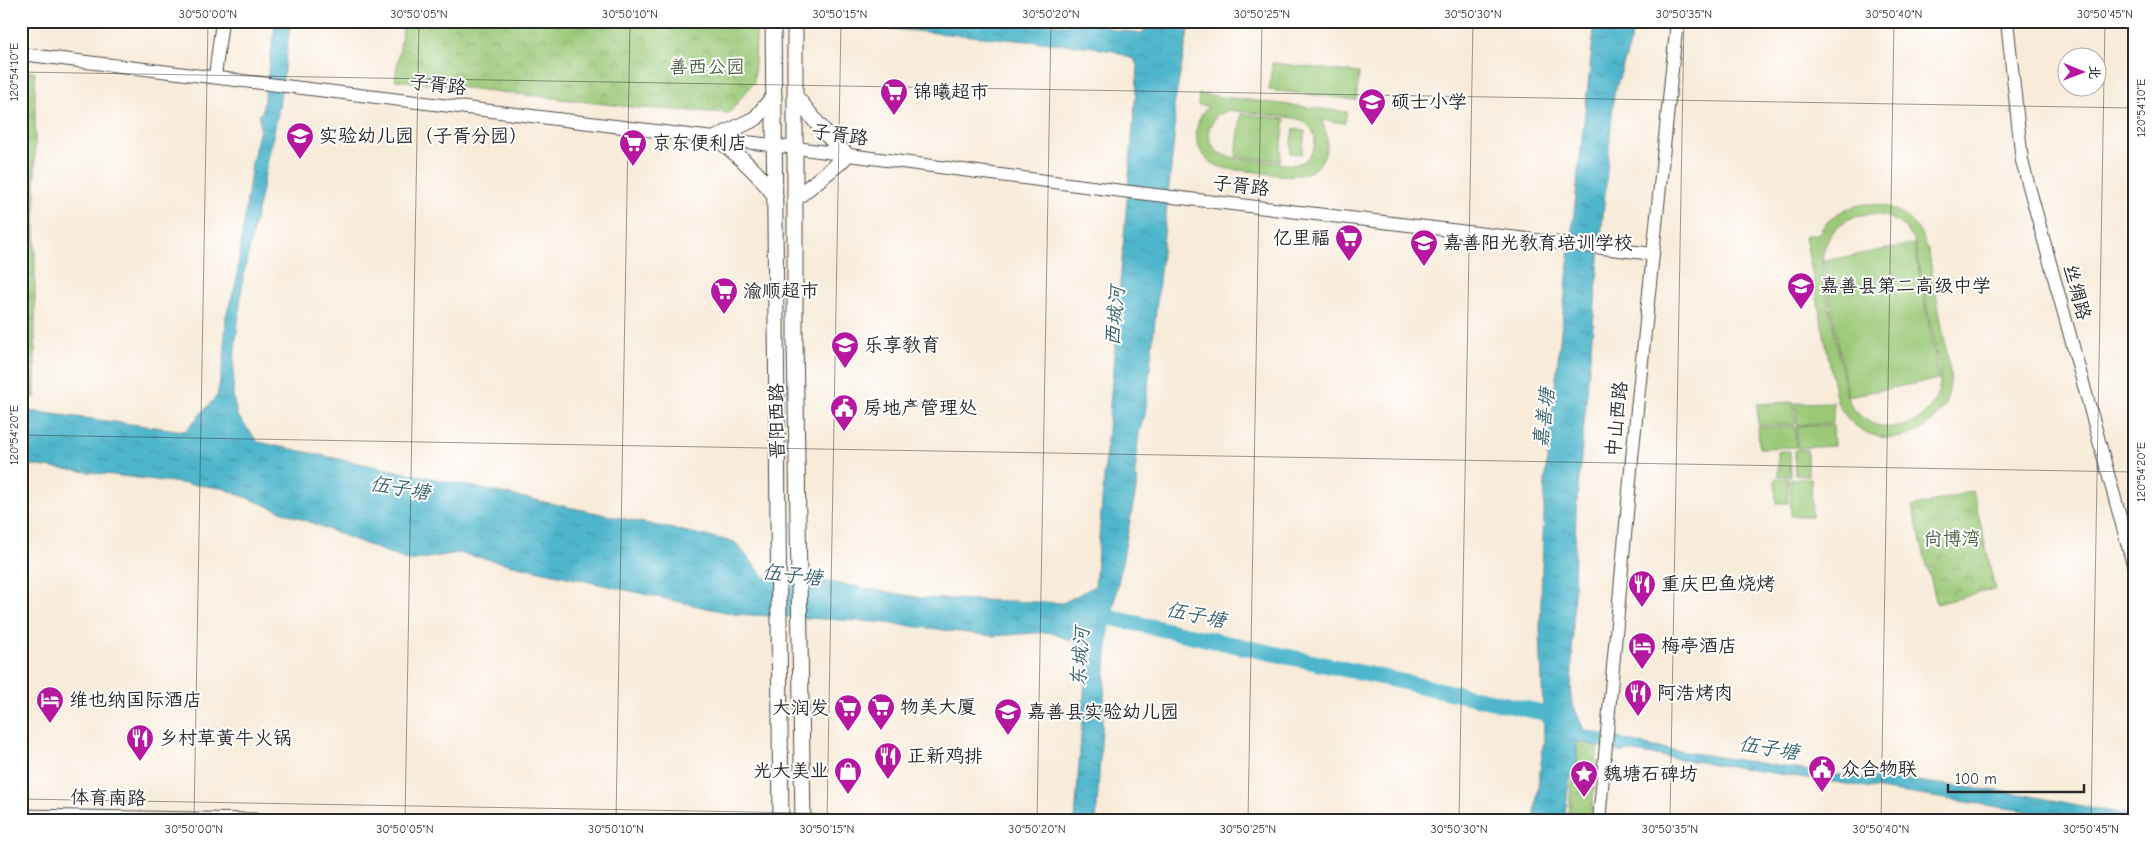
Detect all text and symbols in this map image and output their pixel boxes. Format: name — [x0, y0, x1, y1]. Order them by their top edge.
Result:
text: 30°50'00"N — [179, 7, 237, 21]
text: 30°50'05"N — [390, 7, 448, 21]
text: 30°50'10"N — [602, 7, 658, 21]
text: 30°50'15"N — [813, 7, 867, 21]
text: 30°50'20"N — [1022, 7, 1080, 21]
text: 30°50'25"N — [1234, 7, 1290, 21]
text: 30°50'30"N — [1444, 7, 1502, 21]
text: 30°50'35"N — [1656, 7, 1712, 21]
text: 30°50'40"N — [1866, 7, 1922, 21]
text: 30°50'45"N — [2077, 7, 2133, 21]
text: 120°54'10"E — [7, 43, 21, 101]
north arrow — [2058, 48, 2108, 98]
park label: 善西公园 — [669, 56, 745, 78]
text: 北 — [2086, 65, 2103, 79]
street label: 子胥路 — [408, 71, 468, 99]
supermarket icon: 锦曦超市 — [879, 77, 909, 116]
text: 120°54'10"E — [2134, 79, 2148, 137]
place label: 锦曦超市 — [913, 81, 989, 103]
school or university icon: 硕士小学 — [1357, 87, 1387, 126]
place label: 硕士小学 — [1391, 91, 1467, 113]
street label: 子胥路 — [810, 120, 870, 150]
school or university icon: 实验幼儿园（子胥分园） — [285, 121, 315, 160]
place label: 实验幼儿园（子胥分园） — [319, 125, 528, 147]
supermarket icon: 京东便利店 — [618, 128, 648, 167]
place label: 京东便利店 — [652, 132, 747, 154]
street label: 子胥路 — [1211, 172, 1271, 200]
supermarket icon: 亿里福 — [1334, 223, 1364, 262]
place label: 亿里福 — [1273, 227, 1330, 249]
school or university icon: 嘉善阳光教育培训学校 — [1409, 228, 1439, 267]
place label: 嘉善阳光教育培训学校 — [1443, 232, 1633, 254]
street label: 丝绸路 — [2059, 262, 2095, 322]
school or university icon: 嘉善县第二高级中学 — [1786, 271, 1816, 310]
place label: 嘉善县第二高级中学 — [1820, 275, 1991, 297]
supermarket icon: 渝顺超市 — [709, 276, 739, 315]
place label: 渝顺超市 — [743, 280, 819, 302]
water label: 西城河 — [1101, 282, 1129, 347]
school or university icon: 乐享教育 — [830, 330, 860, 369]
place label: 乐享教育 — [864, 334, 940, 356]
street label: 中山西路 — [1602, 380, 1632, 458]
street label: 晋阳西路 — [765, 383, 789, 459]
water label: 嘉善塘 — [1529, 385, 1559, 449]
public building icon: 房地产管理处 — [829, 393, 859, 432]
place label: 房地产管理处 — [863, 397, 977, 419]
text: 120°54'20"E — [7, 405, 21, 465]
text: 120°54'20"E — [2134, 442, 2148, 502]
water label: 伍子塘 — [368, 471, 434, 505]
park label: 尚博湾 — [1923, 528, 1981, 550]
water label: 伍子塘 — [761, 560, 825, 590]
restaurant icon: 重庆巴鱼烧烤 — [1627, 569, 1657, 608]
place label: 重庆巴鱼烧烤 — [1661, 573, 1775, 595]
water label: 伍子塘 — [1164, 598, 1230, 633]
water label: 东城河 — [1066, 623, 1094, 688]
hotel icon: 梅亭酒店 — [1627, 631, 1657, 670]
place label: 梅亭酒店 — [1661, 635, 1737, 657]
restaurant icon: 阿浩烤肉 — [1623, 678, 1653, 717]
place label: 阿浩烤肉 — [1657, 682, 1733, 704]
hotel icon: 维也纳国际酒店 — [35, 685, 65, 724]
place label: 维也纳国际酒店 — [69, 689, 202, 711]
supermarket icon: 物美大厦 — [866, 692, 896, 731]
supermarket icon: 大润发 — [833, 693, 863, 732]
place label: 物美大厦 — [900, 696, 976, 718]
place label: 大润发 — [772, 697, 829, 719]
school or university icon: 嘉善县实验幼儿园 — [993, 697, 1023, 736]
place label: 嘉善县实验幼儿园 — [1027, 701, 1179, 723]
restaurant icon: 乡村草黄牛火锅 — [125, 723, 155, 762]
place label: 乡村草黄牛火锅 — [159, 727, 292, 749]
water label: 伍子塘 — [1737, 731, 1803, 765]
restaurant icon: 正新鸡排 — [873, 741, 903, 780]
place label: 正新鸡排 — [907, 745, 983, 767]
public building icon: 众合物联 — [1807, 754, 1837, 793]
shop icon: 光大美业 — [833, 756, 863, 795]
place label: 众合物联 — [1841, 758, 1917, 780]
place icon: 魏塘石碑坊 — [1569, 759, 1599, 798]
place label: 光大美业 — [753, 760, 829, 782]
scale bar — [1948, 762, 2084, 794]
place label: 魏塘石碑坊 — [1603, 763, 1698, 785]
text: 100 m — [1955, 770, 1997, 788]
street label: 体育南路 — [70, 786, 146, 810]
text: 30°50'00"N — [165, 822, 223, 836]
text: 30°50'05"N — [376, 822, 434, 836]
text: 30°50'10"N — [588, 822, 644, 836]
text: 30°50'15"N — [800, 822, 854, 836]
text: 30°50'20"N — [1008, 822, 1066, 836]
text: 30°50'25"N — [1220, 822, 1276, 836]
text: 30°50'30"N — [1430, 822, 1488, 836]
text: 30°50'35"N — [1642, 822, 1698, 836]
text: 30°50'40"N — [1853, 822, 1909, 836]
text: 30°50'45"N — [2063, 822, 2119, 836]

